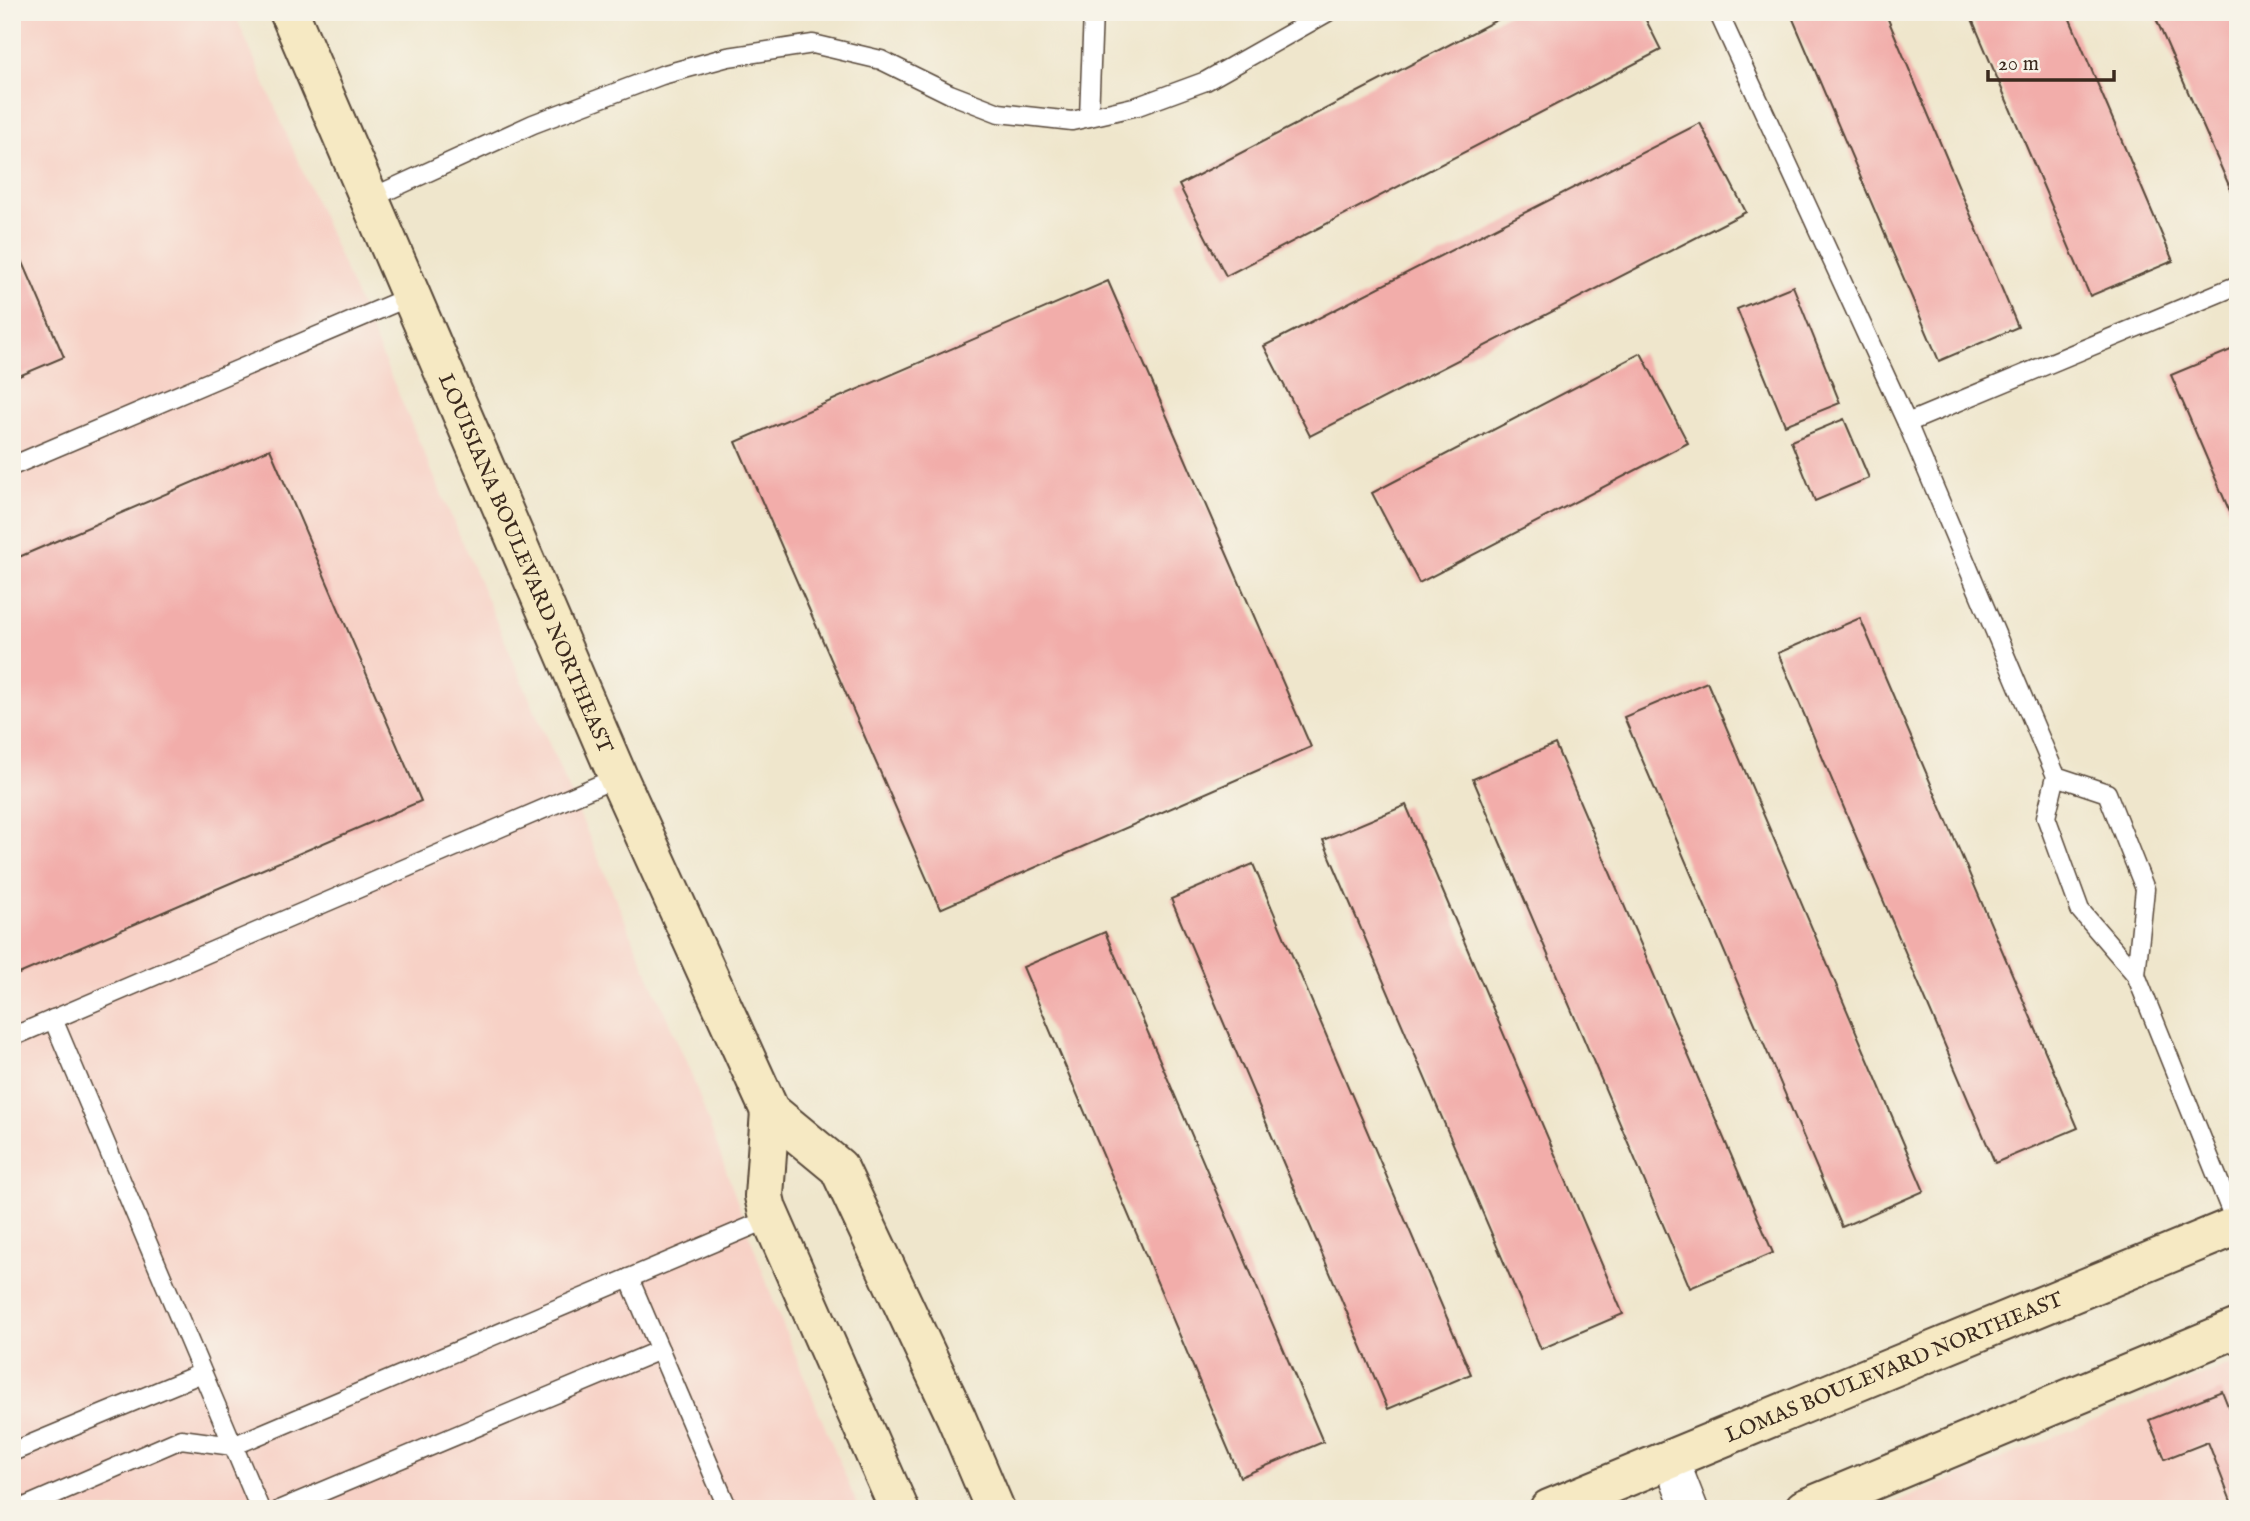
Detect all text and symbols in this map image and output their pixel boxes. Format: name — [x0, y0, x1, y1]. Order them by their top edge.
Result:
scale bar — [1988, 38, 2114, 82]
text: 20 m — [1998, 51, 2039, 78]
street label: LOUISIANA BOULEVARD NORTHEAST — [431, 370, 619, 758]
street label: LOMAS BOULEVARD NORTHEAST — [1722, 1286, 2068, 1450]

